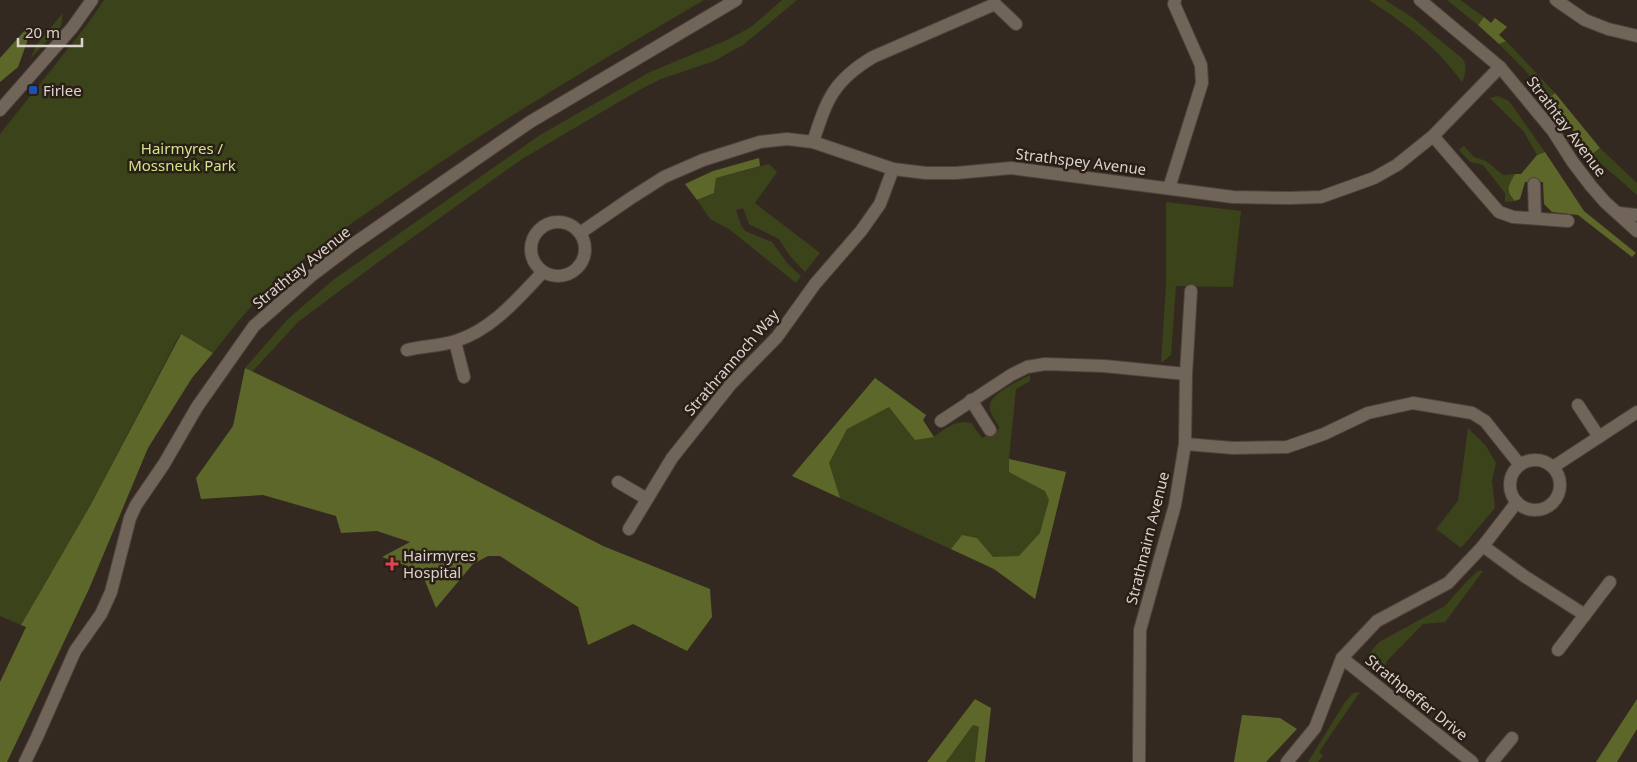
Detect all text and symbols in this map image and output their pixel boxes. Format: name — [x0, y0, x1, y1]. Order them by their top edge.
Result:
scale bar — [18, 15, 81, 47]
text: 20 m — [25, 22, 60, 42]
street label: Strathtay Avenue — [1523, 72, 1611, 180]
place label: Firlee — [43, 80, 82, 100]
marker: Firlee — [27, 84, 39, 96]
park label: Hairmyres / Mossneuk Park — [128, 138, 236, 175]
street label: Strathspey Avenue — [1015, 143, 1147, 179]
street label: Strathtay Avenue — [248, 221, 354, 313]
street label: Strathrannoch Way — [679, 304, 783, 419]
street label: Strathnairn Avenue — [1121, 469, 1173, 607]
place label: Hairmyres Hospital — [403, 545, 476, 582]
marker: Hairmyres Hospital — [385, 557, 399, 571]
street label: Strathpeffer Drive — [1362, 649, 1472, 745]

